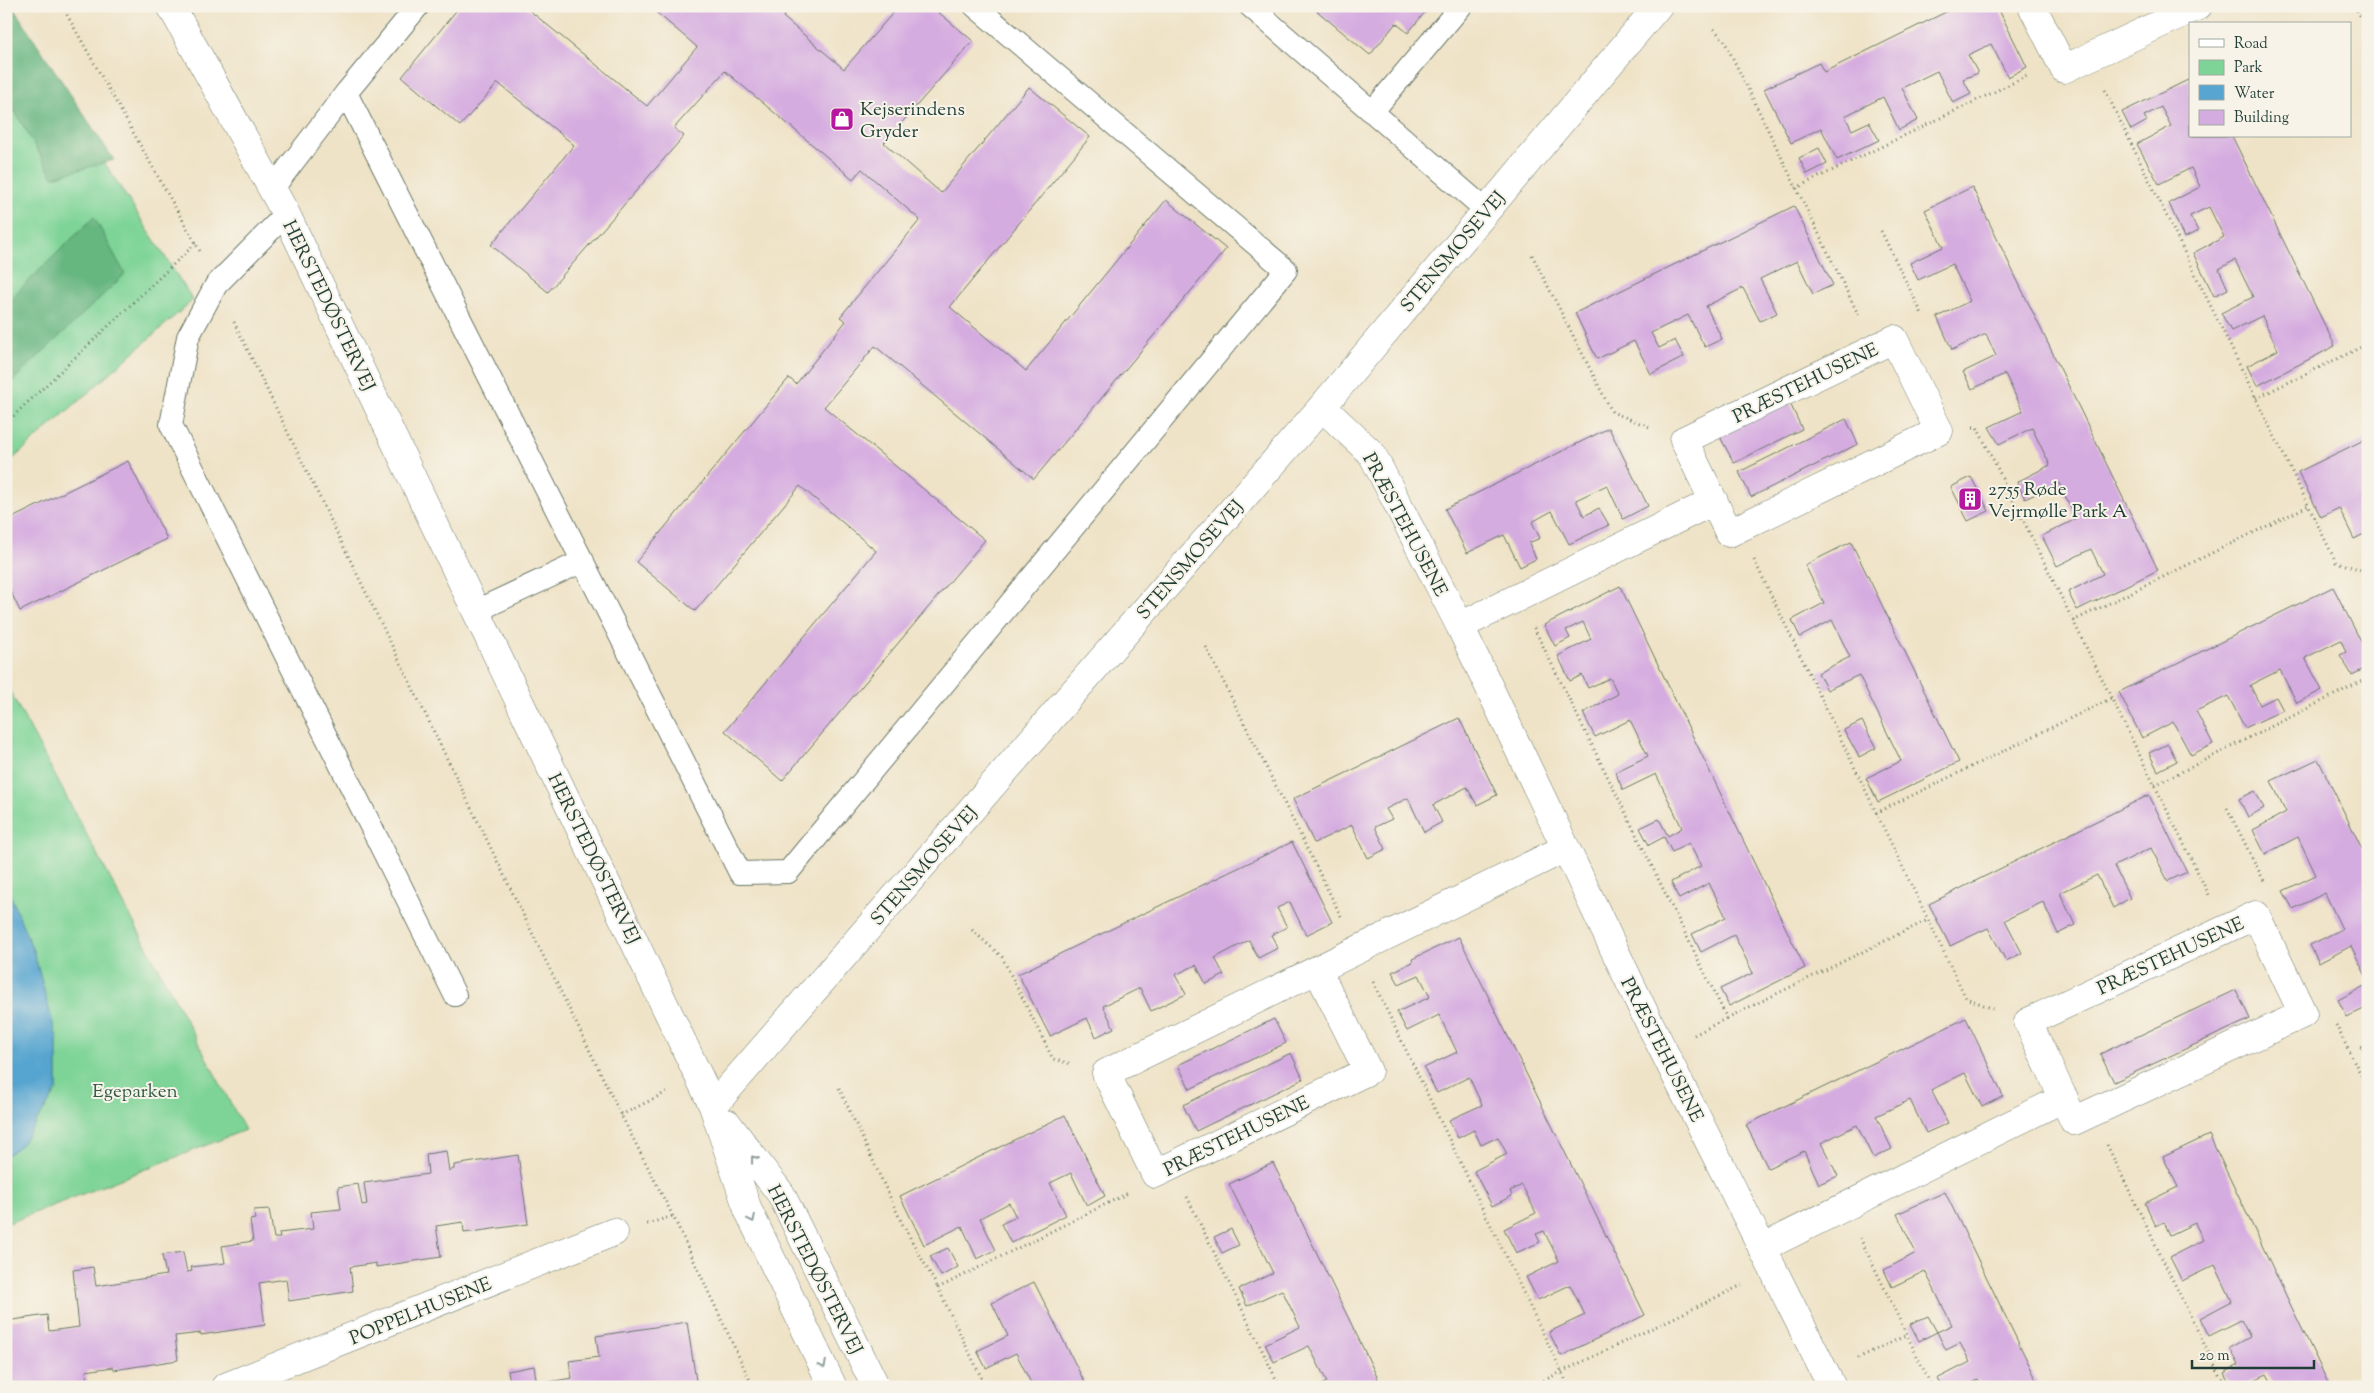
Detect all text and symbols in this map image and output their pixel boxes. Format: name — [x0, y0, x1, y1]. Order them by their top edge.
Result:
legend — [2189, 22, 2352, 138]
text: Road — [2234, 34, 2268, 55]
text: Park — [2234, 58, 2263, 79]
text: Water — [2234, 84, 2275, 105]
place label: Kejserindens Gryder — [860, 97, 965, 146]
shop icon: Kejserindens Gryder — [829, 106, 855, 132]
text: Building — [2234, 108, 2289, 129]
street label: STENSMOSEVEJ — [1395, 186, 1513, 319]
street label: HERSTEDØSTERVEJ — [275, 216, 381, 396]
street label: PRÆSTEHUSENE — [1729, 337, 1884, 431]
street label: PRÆSTEHUSENE — [1354, 448, 1453, 602]
place label: 2755 Røde Vejrmølle Park A — [1988, 477, 2128, 526]
building icon: 2755 Røde Vejrmølle Park A — [1957, 486, 1983, 512]
street label: STENSMOSEVEJ — [1131, 494, 1251, 626]
street label: HERSTEDØSTERVEJ — [540, 769, 646, 949]
street label: STENSMOSEVEJ — [865, 800, 985, 932]
street label: PRÆSTEHUSENE — [2093, 911, 2249, 1003]
street label: PRÆSTEHUSENE — [1613, 973, 1709, 1128]
park label: Egeparken — [92, 1079, 178, 1106]
street label: PRÆSTEHUSENE — [1160, 1090, 1315, 1184]
one-way arrow — [752, 1156, 760, 1165]
street label: HERSTEDØSTERVEJ — [759, 1181, 868, 1360]
one-way arrow — [746, 1213, 756, 1222]
street label: POPPELHUSENE — [346, 1271, 497, 1353]
scale bar — [2192, 1338, 2314, 1370]
text: 20 m — [2199, 1346, 2230, 1367]
one-way arrow — [817, 1360, 827, 1369]

